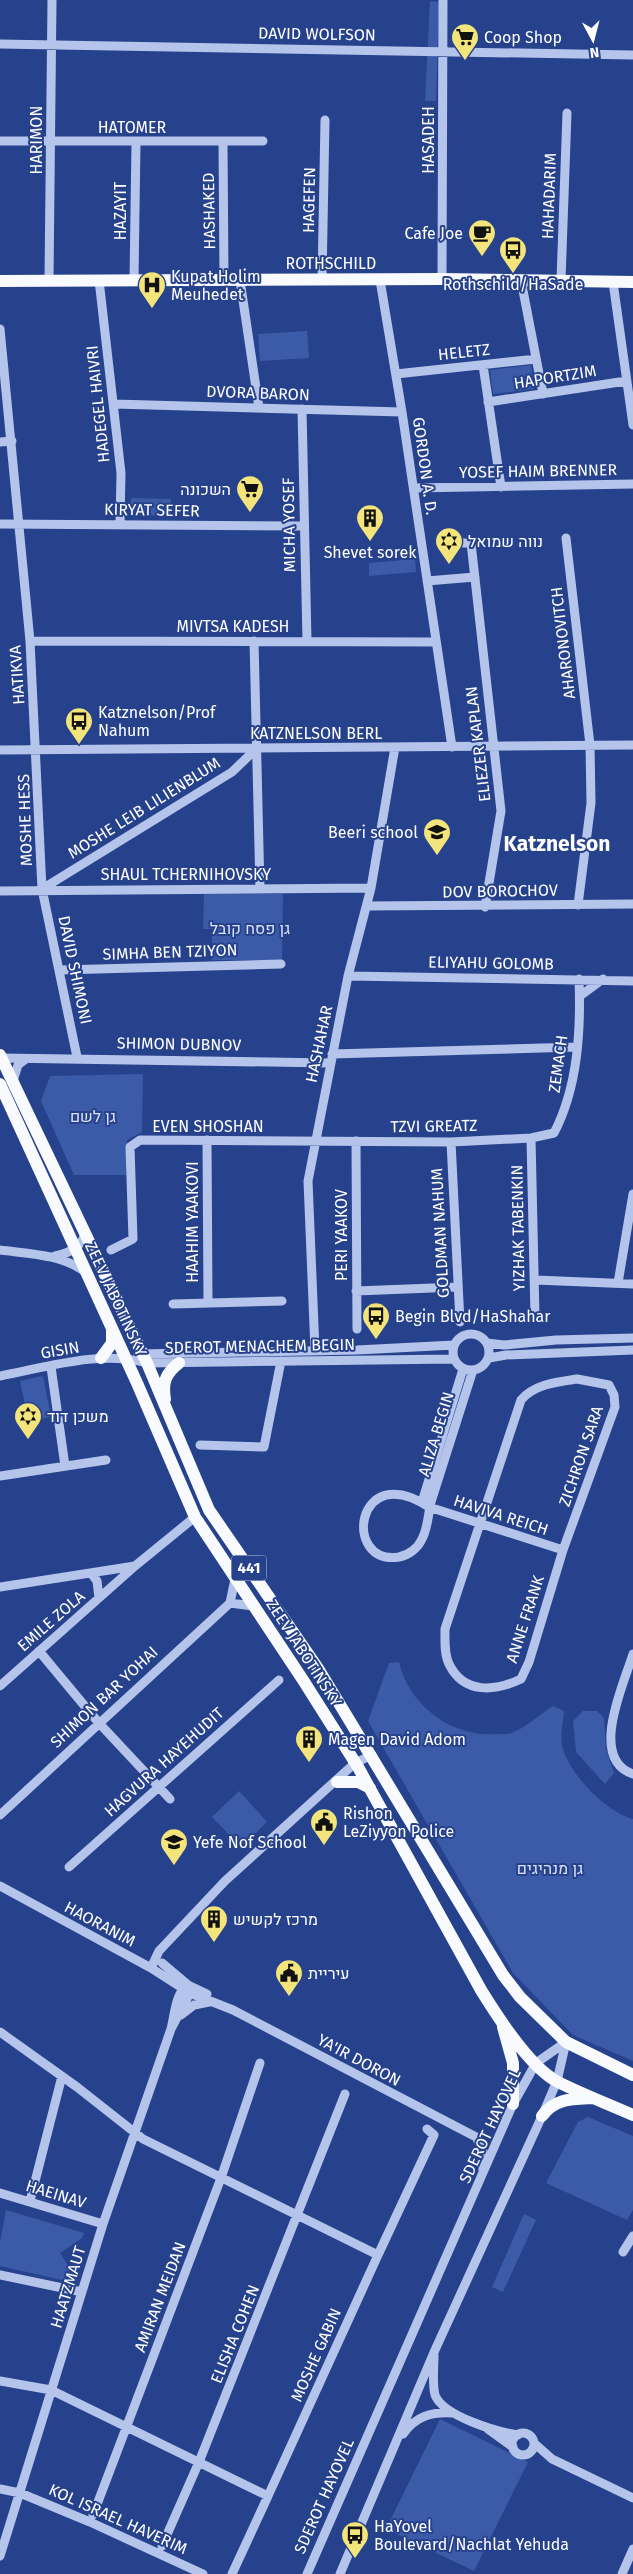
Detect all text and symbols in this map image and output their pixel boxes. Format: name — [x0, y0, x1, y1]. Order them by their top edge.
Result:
north arrow — [568, 15, 618, 65]
supermarket icon: Coop Shop — [450, 22, 480, 61]
street label: DAVID WOLFSON — [258, 23, 376, 45]
place label: Coop Shop — [484, 28, 562, 47]
text: N — [589, 43, 600, 61]
street label: HARIMON — [27, 106, 46, 174]
street label: HASADEH — [419, 106, 438, 174]
street label: HATOMER — [98, 118, 167, 137]
street label: HAHADARIM — [538, 153, 560, 239]
street label: HAGEFEN — [299, 167, 319, 233]
street label: HASHAKED — [199, 172, 219, 250]
street label: HAZAYIT — [111, 181, 130, 240]
cafe icon: Cafe Joe — [467, 218, 497, 257]
place label: Cafe Joe — [404, 224, 463, 243]
bus stop icon: Rothschild/HaSade — [498, 235, 528, 274]
street label: ROTHSCHILD — [286, 254, 376, 273]
place label: Kupat Holim Meuhedet — [171, 267, 261, 304]
hospital icon: Kupat Holim Meuhedet — [137, 270, 167, 309]
place label: Rothschild/HaSade — [443, 275, 583, 294]
street label: HELETZ — [437, 340, 491, 364]
street label: HADEGEL HAIVRI — [82, 345, 114, 463]
street label: HAPORTZIM — [512, 361, 598, 393]
street label: DVORA BARON — [206, 382, 310, 404]
street label: GORDON A. D. — [409, 416, 441, 516]
street label: YOSEF HAIM BRENNER — [459, 460, 618, 482]
supermarket icon: השכונה — [235, 474, 265, 513]
street label: MICHA YOSEF — [279, 477, 299, 573]
place label: השכונה — [180, 480, 231, 499]
street label: KIRYAT SEFER — [104, 500, 200, 520]
building icon: Shevet sorek — [355, 503, 385, 542]
synagogue icon: נווה שמואל — [434, 526, 464, 565]
place label: נווה שמואל — [468, 532, 543, 551]
place label: Shevet sorek — [324, 543, 417, 562]
street label: AHARONOVITCH — [547, 586, 579, 700]
street label: MIVTSA KADESH — [177, 617, 289, 636]
street label: HATIKVA — [5, 644, 29, 705]
street label: ELIEZER KAPLAN — [461, 685, 495, 803]
place label: Katznelson/Prof Nahum — [98, 703, 217, 740]
bus stop icon: Katznelson/Prof Nahum — [64, 706, 94, 745]
street label: KATZNELSON BERL — [250, 724, 382, 743]
street label: MOSHE LEIB LILIENBLUM — [64, 753, 224, 863]
street label: MOSHE HESS — [14, 773, 36, 866]
school or university icon: Beeri school — [422, 817, 452, 856]
place label: Beeri school — [328, 823, 418, 842]
district label: Katznelson — [504, 831, 610, 857]
street label: SHAUL TCHERNIHOVSKY — [101, 865, 271, 884]
street label: DOV BOROCHOV — [442, 880, 558, 902]
street label: DAVID SHIMONI — [54, 914, 96, 1026]
park label: גן פסח קובל — [210, 919, 290, 938]
street label: SIMHA BEN TZIYON — [102, 940, 238, 964]
street label: ELIYAHU GOLOMB — [428, 952, 554, 974]
street label: HASHAHAR — [302, 1003, 337, 1084]
street label: SHIMON DUBNOV — [117, 1033, 241, 1055]
street label: ZEMACH — [545, 1034, 571, 1094]
park label: גן לשם — [70, 1107, 116, 1126]
street label: TZVI GREATZ — [390, 1116, 478, 1136]
street label: EVEN SHOSHAN — [152, 1117, 264, 1136]
street label: HAAHIM YAAKOVI — [183, 1161, 202, 1283]
street label: YIZHAK TABENKIN — [507, 1165, 529, 1291]
street label: GOLDMAN NAHUM — [427, 1168, 453, 1298]
street label: PERI YAAKOV — [332, 1189, 351, 1281]
street label: ZEEV JABOTINSKY — [81, 1239, 151, 1359]
bus stop icon: Begin Blvd/HaShahar — [361, 1301, 391, 1340]
place label: Begin Blvd/HaShahar — [395, 1307, 551, 1326]
street label: SDEROT MENACHEM BEGIN — [165, 1335, 355, 1357]
street label: GISIN — [39, 1337, 81, 1363]
street label: ALIZA BEGIN — [414, 1389, 458, 1479]
synagogue icon: משכן דוד — [13, 1401, 43, 1440]
street label: ZICHRON SARA — [555, 1402, 607, 1509]
place label: משכן דוד — [47, 1407, 109, 1426]
street label: HAVIVA REICH — [451, 1491, 551, 1539]
road number: 441 — [232, 1556, 266, 1580]
street label: ANNE FRANK — [502, 1572, 548, 1665]
street label: EMILE ZOLA — [14, 1586, 89, 1655]
street label: ZEEV JABOTINSKY — [262, 1596, 346, 1710]
street label: SHIMON BAR YOHAI — [46, 1642, 162, 1752]
street label: HAGVURA HAYEHUDIT — [100, 1703, 228, 1821]
building icon: Magen David Adom — [294, 1724, 324, 1763]
place label: Magen David Adom — [328, 1730, 466, 1749]
place label: Rishon LeZiyyon Police — [343, 1804, 454, 1841]
public building icon: Rishon LeZiyyon Police — [309, 1807, 339, 1846]
school or university icon: Yefe Nof School — [159, 1827, 189, 1866]
place label: Yefe Nof School — [193, 1833, 307, 1852]
park label: גן מנהיגים — [517, 1859, 583, 1878]
street label: HAORANIM — [61, 1897, 139, 1951]
building icon: מרכז לקשיש — [199, 1904, 229, 1943]
place label: מרכז לקשיש — [233, 1910, 318, 1929]
public building icon: עיריית — [274, 1958, 304, 1997]
place label: עיריית — [308, 1964, 350, 1983]
street label: YA'IR DORON — [314, 2030, 404, 2090]
street label: SDEROT HAYOVEL — [455, 2066, 525, 2186]
street label: HAEINAV — [24, 2176, 89, 2212]
street label: AMIRAN MEIDAN — [130, 2239, 190, 2355]
street label: HAATZMAUT — [47, 2243, 90, 2330]
street label: ELISHA COHEN — [207, 2282, 263, 2386]
street label: MOSHE GABIN — [287, 2305, 345, 2405]
street label: SDEROT HAYOVEL — [290, 2435, 358, 2557]
street label: KOL ISRAEL HAVERIM — [46, 2480, 190, 2558]
place label: HaYovel Boulevard/Nachlat Yehuda — [374, 2517, 569, 2554]
bus stop icon: HaYovel Boulevard/Nachlat Yehuda — [340, 2520, 370, 2559]

